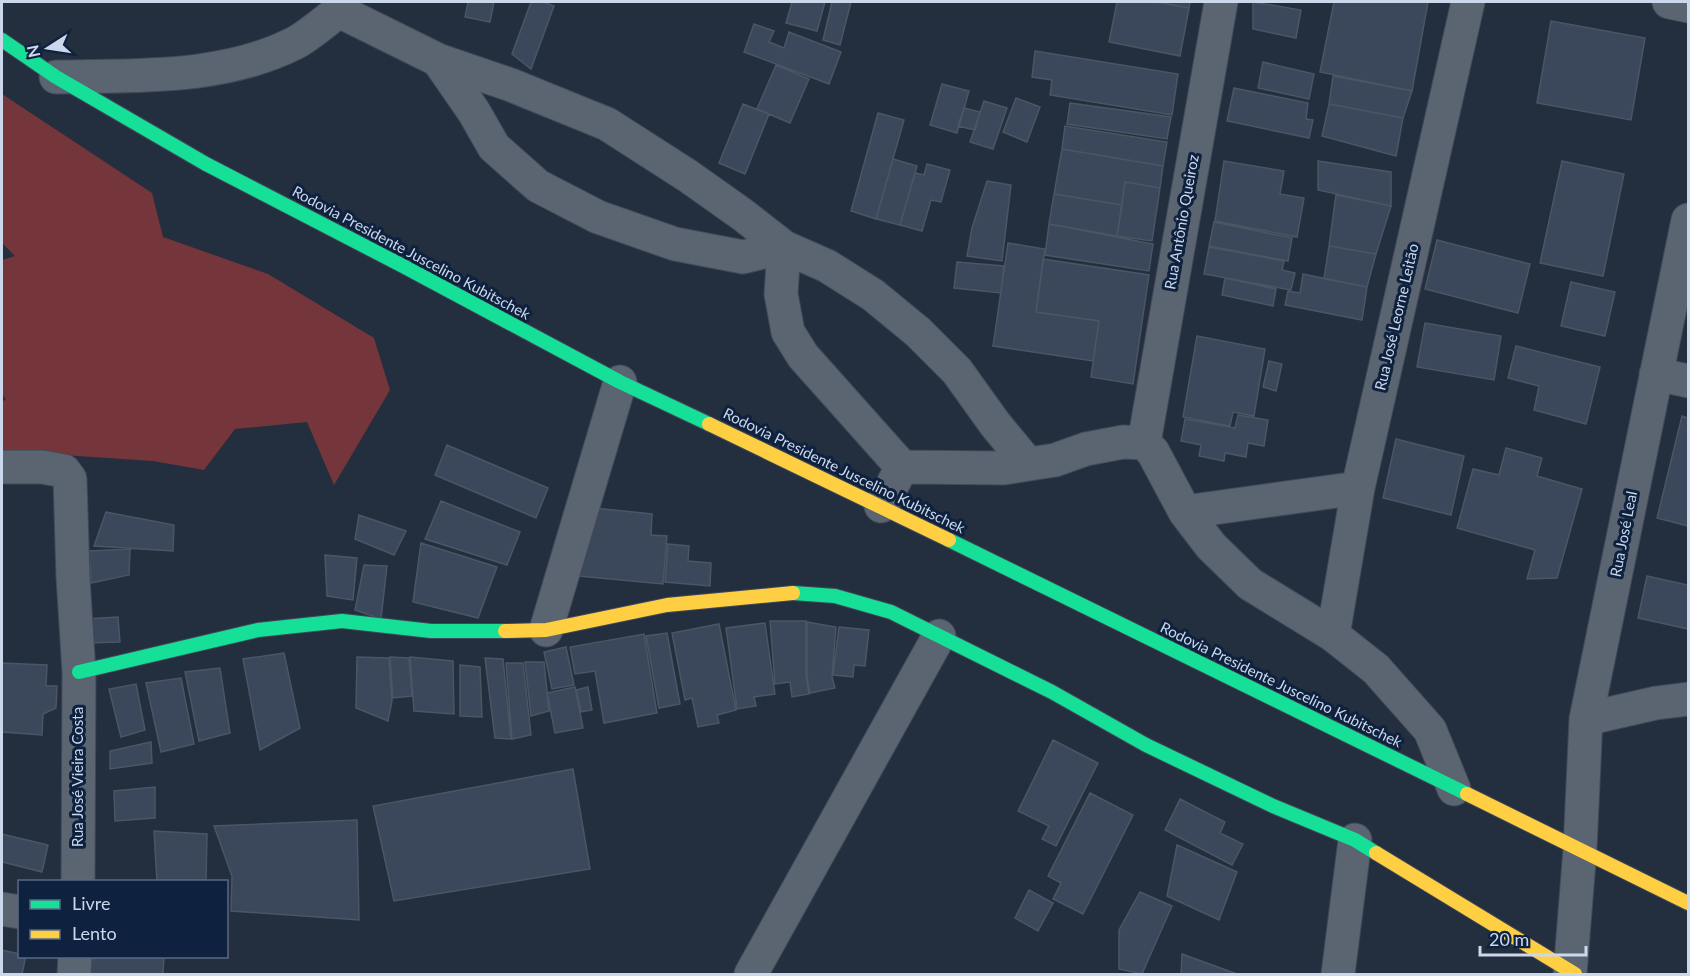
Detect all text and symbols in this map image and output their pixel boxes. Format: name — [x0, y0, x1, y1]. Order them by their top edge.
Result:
north arrow — [18, 18, 78, 78]
text: N — [22, 43, 43, 59]
street label: Rua Antônio Queiroz — [1160, 153, 1202, 291]
street label: Rodovia Presidente Juscelino Kubitschek — [290, 182, 534, 323]
street label: Rua José Leorne Leitão — [1370, 242, 1422, 392]
street label: Rodovia Presidente Juscelino Kubitschek — [721, 404, 969, 537]
street label: Rua José Leal — [1606, 489, 1640, 578]
street label: Rodovia Presidente Juscelino Kubitschek — [1158, 618, 1406, 751]
street label: Rua José Vieira Costa — [68, 707, 86, 847]
legend — [18, 880, 228, 958]
text: Livre — [72, 892, 111, 914]
scale bar — [1480, 919, 1586, 957]
text: Lento — [72, 922, 117, 944]
text: 20 m — [1489, 928, 1529, 950]

